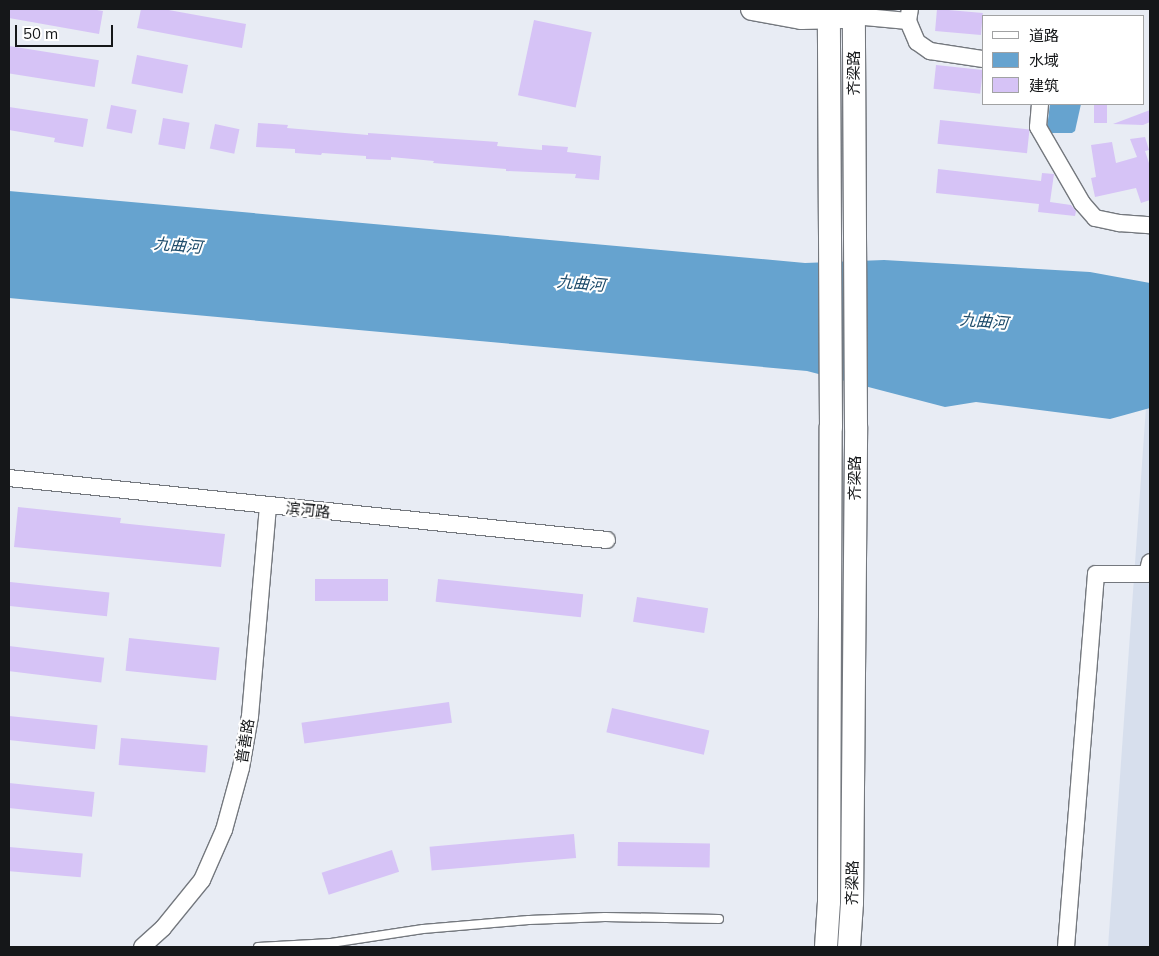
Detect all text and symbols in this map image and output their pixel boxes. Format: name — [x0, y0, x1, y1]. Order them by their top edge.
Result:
scale bar — [18, 15, 115, 47]
legend — [982, 15, 1144, 105]
text: 50 m — [23, 24, 58, 43]
text: 道路 — [1029, 26, 1059, 45]
street label: 齐梁路 — [845, 51, 863, 95]
text: 水域 — [1029, 51, 1059, 70]
text: 建筑 — [1029, 76, 1059, 95]
water label: 九曲河 — [153, 233, 203, 257]
water label: 九曲河 — [556, 271, 606, 295]
water label: 九曲河 — [959, 309, 1009, 333]
street label: 齐梁路 — [846, 456, 864, 500]
street label: 滨河路 — [285, 499, 331, 521]
street label: 普善路 — [233, 717, 257, 765]
street label: 齐梁路 — [843, 860, 861, 906]

